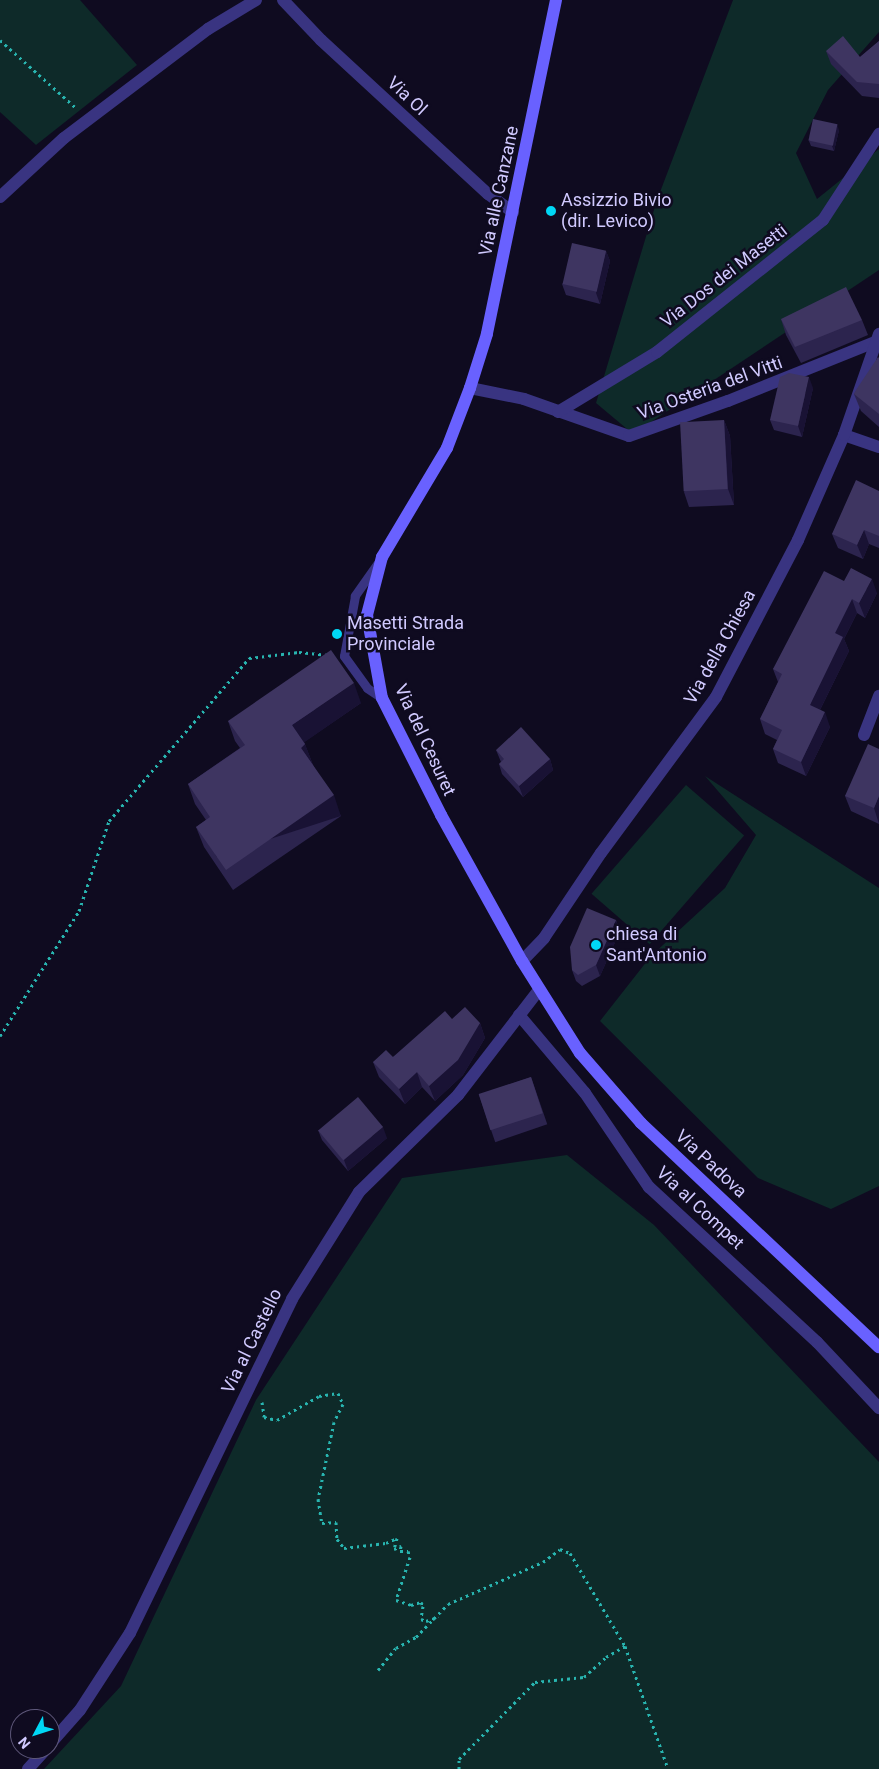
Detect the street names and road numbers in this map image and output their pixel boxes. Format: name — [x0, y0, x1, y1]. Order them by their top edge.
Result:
street label: Via Ol — [383, 72, 431, 120]
street label: Via alle Canzane — [475, 124, 523, 258]
street label: Via Dos dei Masetti — [656, 220, 792, 332]
street label: Via Osteria del Vitti — [635, 352, 785, 424]
street label: Via della Chiesa — [680, 586, 760, 708]
street label: Via del Cesuret — [390, 681, 460, 799]
street label: Via Padova — [671, 1125, 751, 1203]
street label: Via al Compet — [652, 1162, 748, 1254]
street label: Via al Castello — [217, 1285, 287, 1397]

